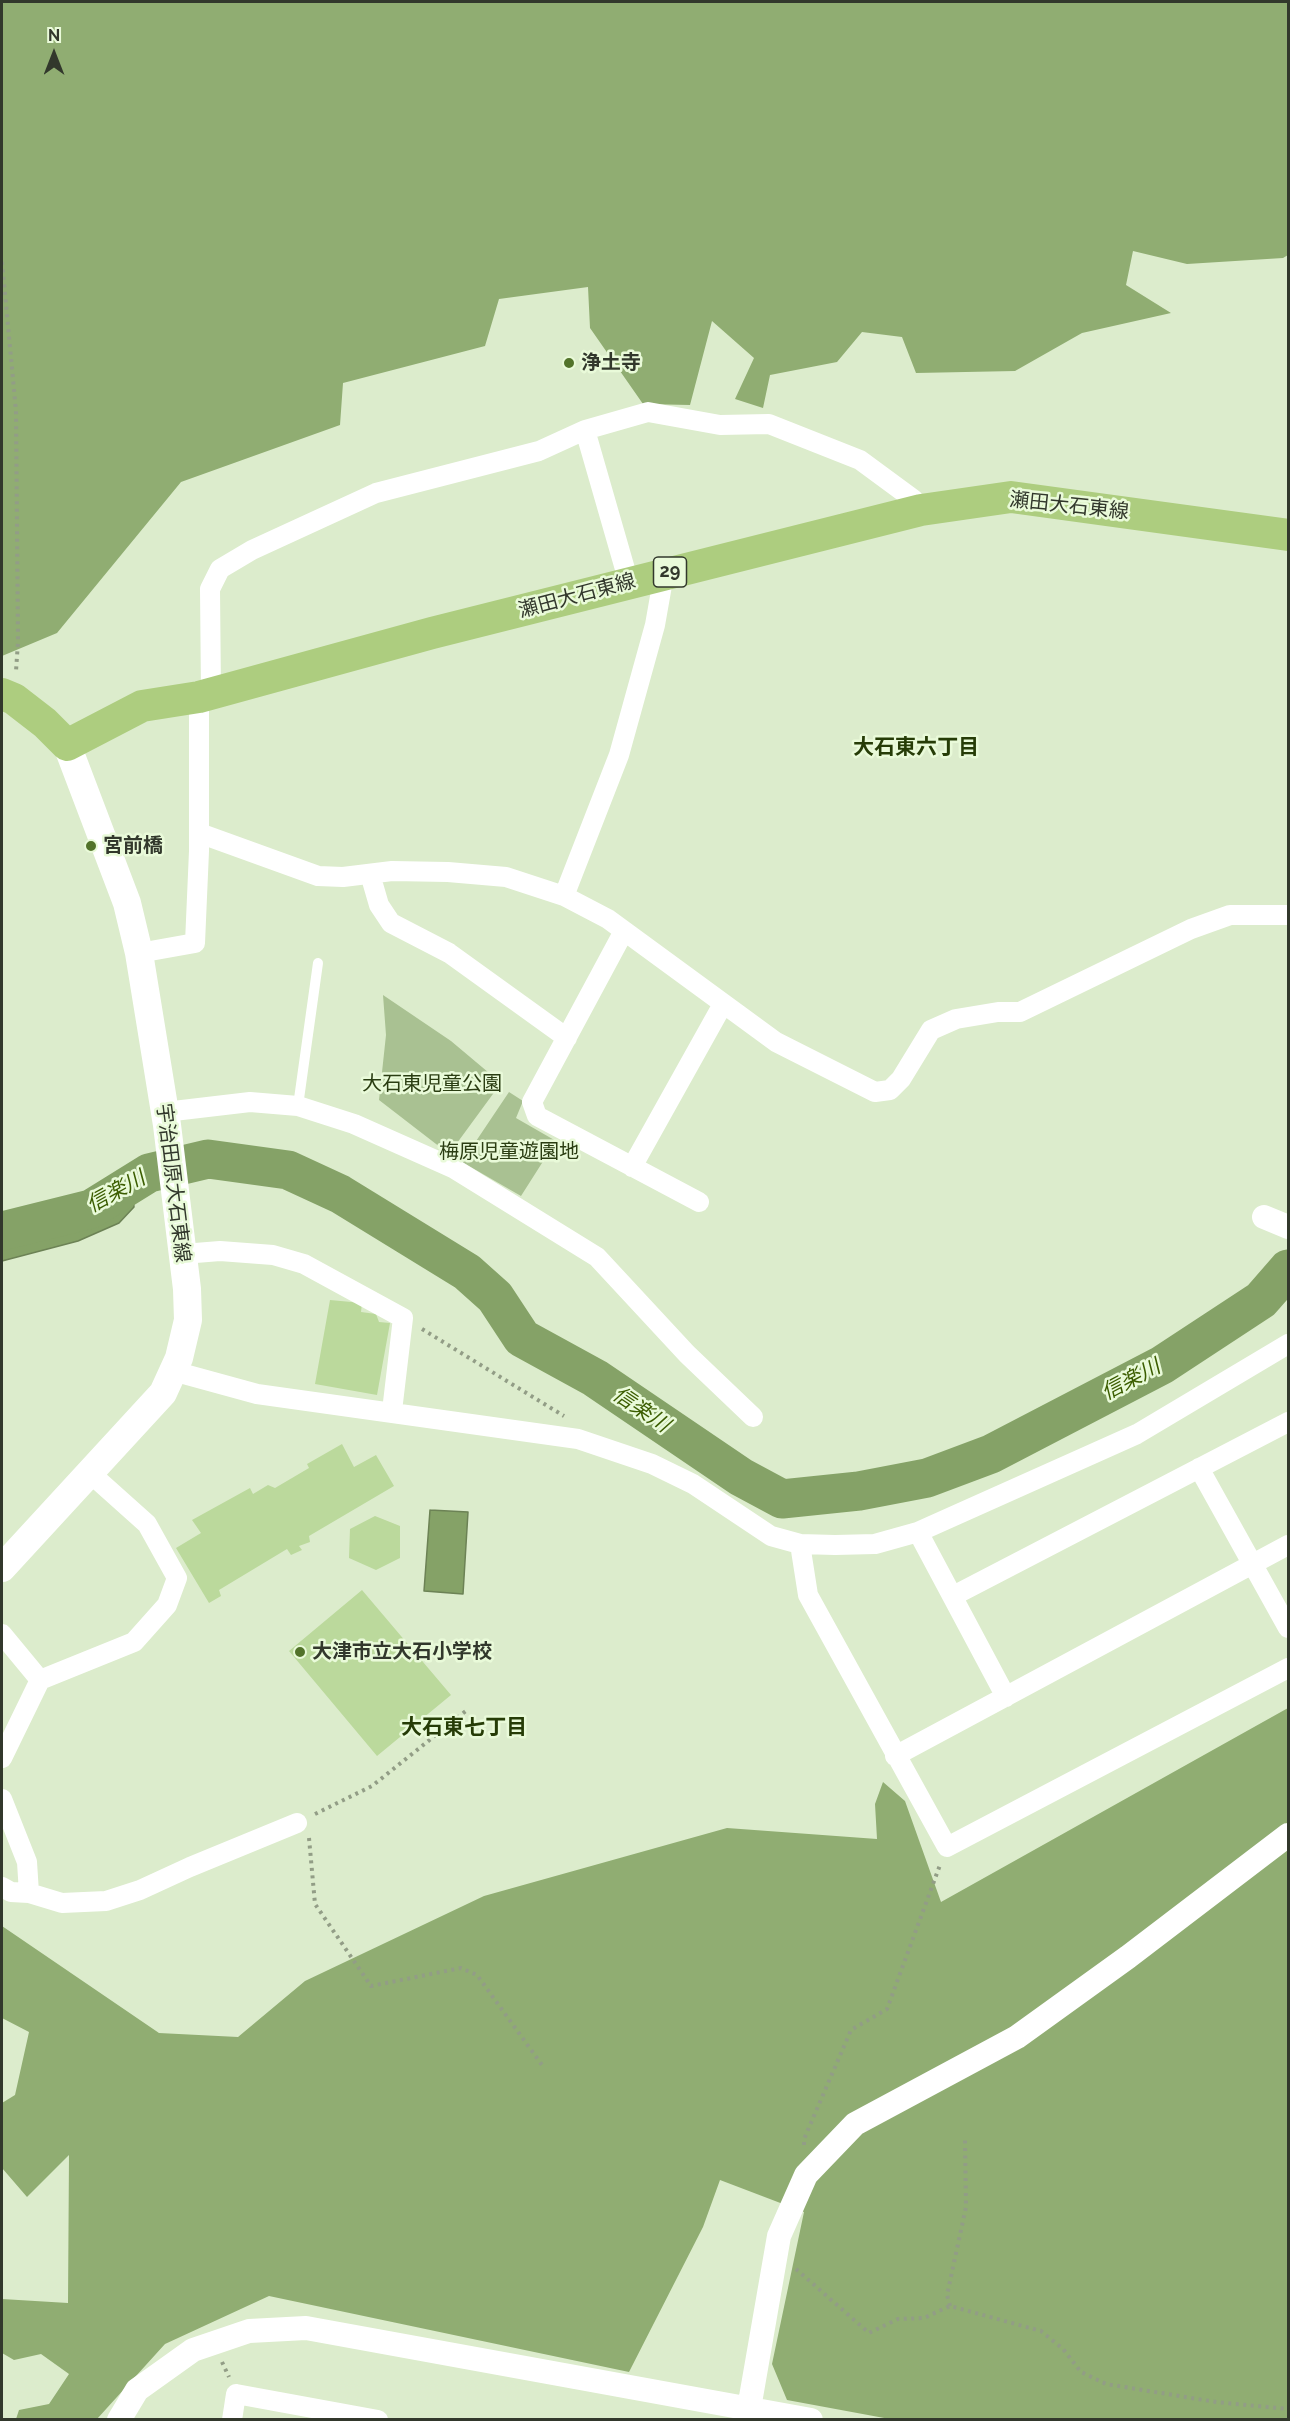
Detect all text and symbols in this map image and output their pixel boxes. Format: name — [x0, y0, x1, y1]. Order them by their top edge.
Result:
north arrow — [24, 24, 84, 84]
text: N — [48, 26, 60, 45]
place label: 浄土寺 — [581, 351, 641, 375]
marker: 浄土寺 — [562, 356, 576, 370]
street label: 瀬田大石東線 — [1008, 488, 1130, 524]
road number: 29 — [654, 557, 686, 587]
street label: 瀬田大石東線 — [516, 569, 638, 623]
district label: 大石東六丁目 — [853, 735, 979, 761]
place label: 宮前橋 — [103, 834, 163, 858]
marker: 宮前橋 — [84, 839, 98, 853]
park label: 大石東児童公園 — [362, 1072, 502, 1096]
street label: 宇治田原大石東線 — [151, 1102, 195, 1264]
park label: 梅原児童遊園地 — [439, 1140, 579, 1164]
water label: 信楽川 — [82, 1166, 150, 1218]
water label: 信楽川 — [1097, 1354, 1165, 1406]
water label: 信楽川 — [608, 1382, 674, 1438]
place label: 大津市立大石小学校 — [312, 1640, 492, 1664]
marker: 大津市立大石小学校 — [293, 1645, 307, 1659]
district label: 大石東七丁目 — [401, 1715, 527, 1741]

